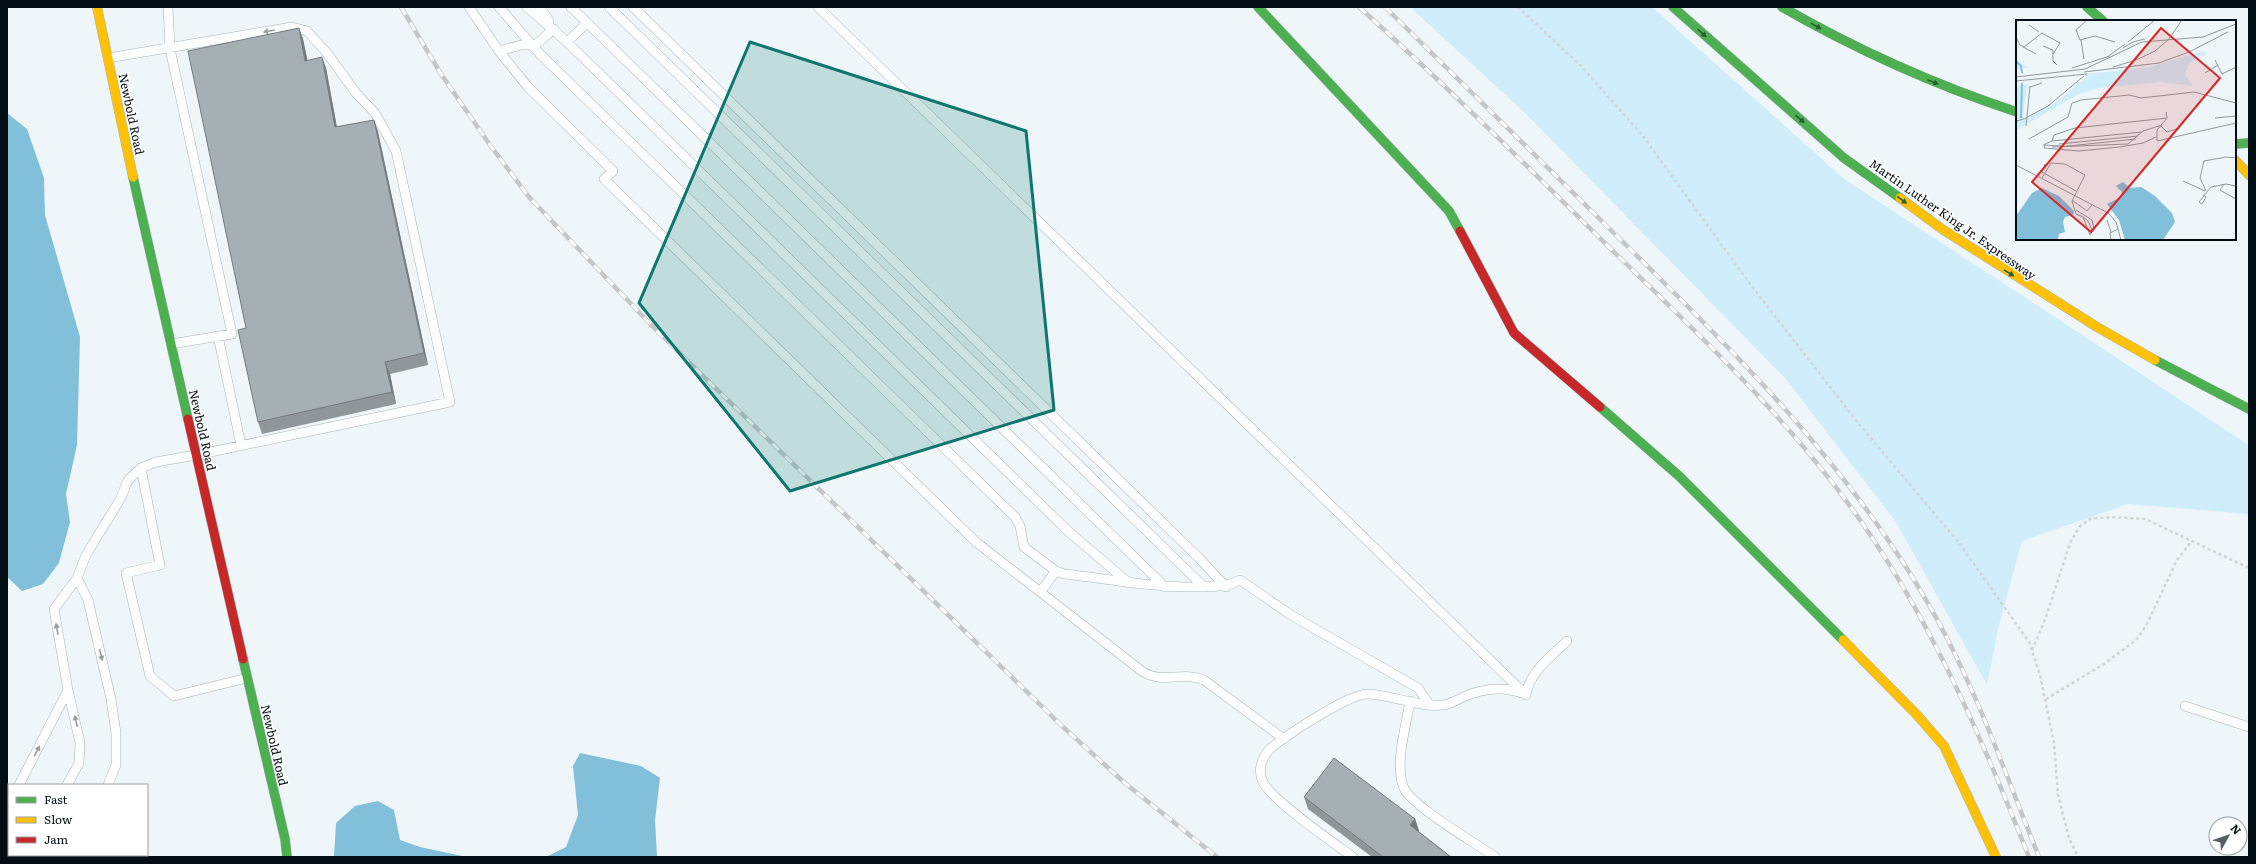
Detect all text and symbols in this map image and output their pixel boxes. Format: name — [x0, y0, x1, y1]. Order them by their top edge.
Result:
inset map — [2016, 20, 2236, 240]
one-way arrow — [1810, 23, 1822, 30]
one-way arrow — [262, 29, 275, 35]
one-way arrow — [1697, 29, 1707, 38]
street label: Newbold Road — [115, 72, 150, 157]
one-way arrow — [1927, 80, 1939, 86]
one-way arrow — [1794, 115, 1805, 124]
street label: Martin Luther King Jr. Expressway — [1866, 154, 2040, 284]
one-way arrow — [1896, 195, 1907, 204]
one-way arrow — [2004, 269, 2014, 277]
street label: Newbold Road — [185, 388, 221, 473]
one-way arrow — [54, 623, 60, 635]
one-way arrow — [98, 649, 104, 661]
street label: Newbold Road — [257, 703, 293, 788]
one-way arrow — [72, 715, 78, 727]
one-way arrow — [34, 745, 41, 756]
legend — [8, 784, 148, 856]
text: Fast — [44, 790, 68, 808]
text: Slow — [44, 810, 73, 828]
north arrow — [2208, 816, 2248, 856]
text: N — [2227, 820, 2246, 838]
text: Jam — [44, 830, 69, 848]

